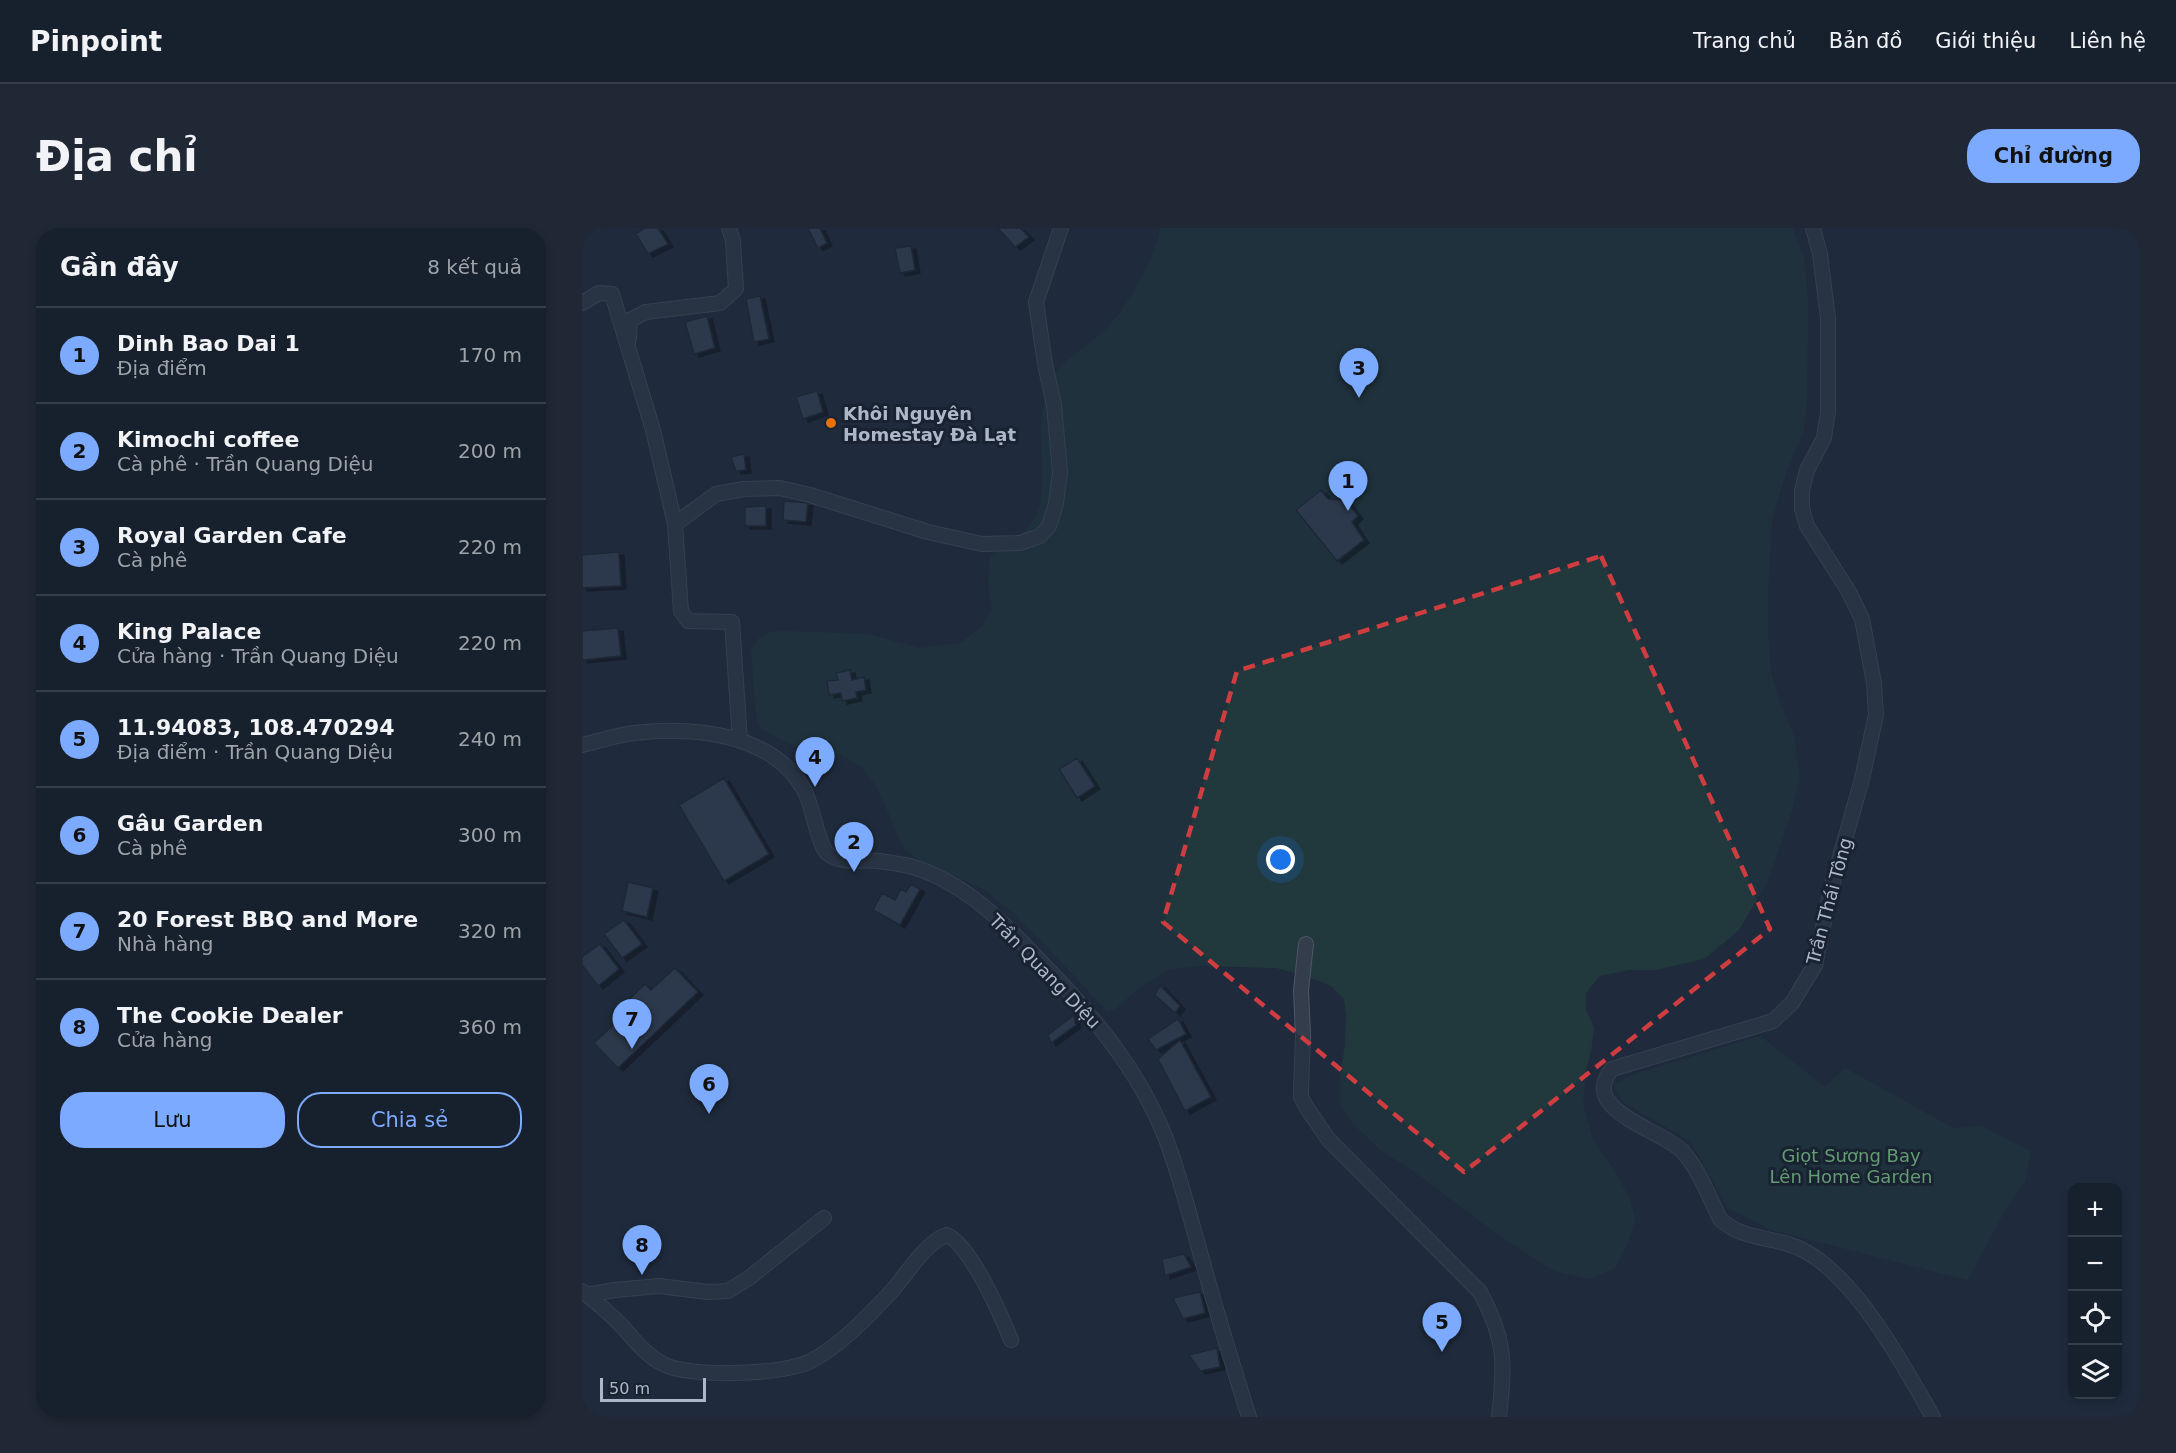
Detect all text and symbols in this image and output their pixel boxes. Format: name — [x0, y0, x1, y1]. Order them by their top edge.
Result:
text: Pinpoint — [30, 25, 162, 58]
text: Trang chủ — [1693, 29, 1796, 53]
text: Bản đồ — [1829, 29, 1902, 53]
text: Giới thiệu — [1935, 29, 2036, 53]
text: Liên hệ — [2069, 29, 2146, 53]
button: Chỉ đường — [1967, 129, 2140, 183]
text: Địa chỉ — [36, 132, 198, 181]
text: Gần đây — [60, 252, 179, 282]
text: 8 kết quả — [427, 255, 522, 279]
text: Dinh Bao Dai 1 — [117, 331, 300, 356]
text: 1 — [73, 343, 86, 367]
text: 170 m — [458, 343, 522, 367]
pin: 3 — [1340, 348, 1378, 398]
text: Địa điểm — [117, 356, 207, 380]
place label: Khôi Nguyên Homestay Đà Lạt — [843, 403, 1016, 445]
marker: Khôi Nguyên Homestay Đà Lạt — [824, 416, 838, 430]
text: Kimochi coffee — [117, 427, 299, 452]
text: 2 — [73, 439, 86, 463]
text: 200 m — [458, 439, 522, 463]
text: Cà phê · Trần Quang Diệu — [117, 452, 373, 476]
pin: 1 — [1328, 462, 1368, 511]
text: Royal Garden Cafe — [117, 523, 347, 548]
text: 3 — [73, 535, 86, 559]
text: 220 m — [458, 535, 522, 559]
text: Cà phê — [117, 548, 187, 572]
text: King Palace — [117, 619, 261, 644]
text: 4 — [73, 631, 86, 655]
text: 220 m — [458, 631, 522, 655]
text: Cửa hàng · Trần Quang Diệu — [117, 644, 399, 668]
text: 11.94083, 108.470294 — [117, 715, 395, 740]
text: 5 — [73, 727, 86, 751]
text: 240 m — [458, 727, 522, 751]
pin: 4 — [796, 738, 834, 787]
text: Địa điểm · Trần Quang Diệu — [117, 740, 393, 764]
text: Gâu Garden — [117, 811, 263, 836]
pin: 2 — [834, 822, 874, 872]
text: 6 — [73, 823, 86, 847]
text: 300 m — [458, 823, 522, 847]
street label: Trần Thái Tông — [1802, 835, 1856, 968]
text: Cà phê — [117, 836, 187, 860]
your location — [1266, 845, 1295, 874]
text: 20 Forest BBQ and More — [117, 907, 418, 932]
street label: Trần Quang Diệu — [985, 909, 1105, 1032]
text: 7 — [73, 919, 86, 943]
text: 320 m — [458, 919, 522, 943]
text: Nhà hàng — [117, 932, 214, 956]
pin: 7 — [613, 1000, 652, 1049]
text: The Cookie Dealer — [117, 1003, 343, 1028]
text: 8 — [73, 1015, 86, 1039]
text: 360 m — [458, 1015, 522, 1039]
text: Cửa hàng — [117, 1028, 213, 1052]
pin: 6 — [690, 1064, 728, 1114]
button: Lưu — [60, 1092, 285, 1148]
button: Chia sẻ — [297, 1092, 522, 1148]
park label: Giọt Sương Bay Lên Home Garden — [1770, 1145, 1932, 1187]
map controls — [2068, 1183, 2122, 1399]
button: + — [2068, 1183, 2122, 1237]
pin: 8 — [622, 1226, 662, 1275]
button: − — [2068, 1237, 2122, 1291]
button: locate — [2068, 1291, 2122, 1345]
pin: 5 — [1422, 1302, 1462, 1352]
button: layers — [2068, 1345, 2122, 1399]
scale bar — [600, 1375, 706, 1402]
text: 50 m — [609, 1379, 650, 1398]

